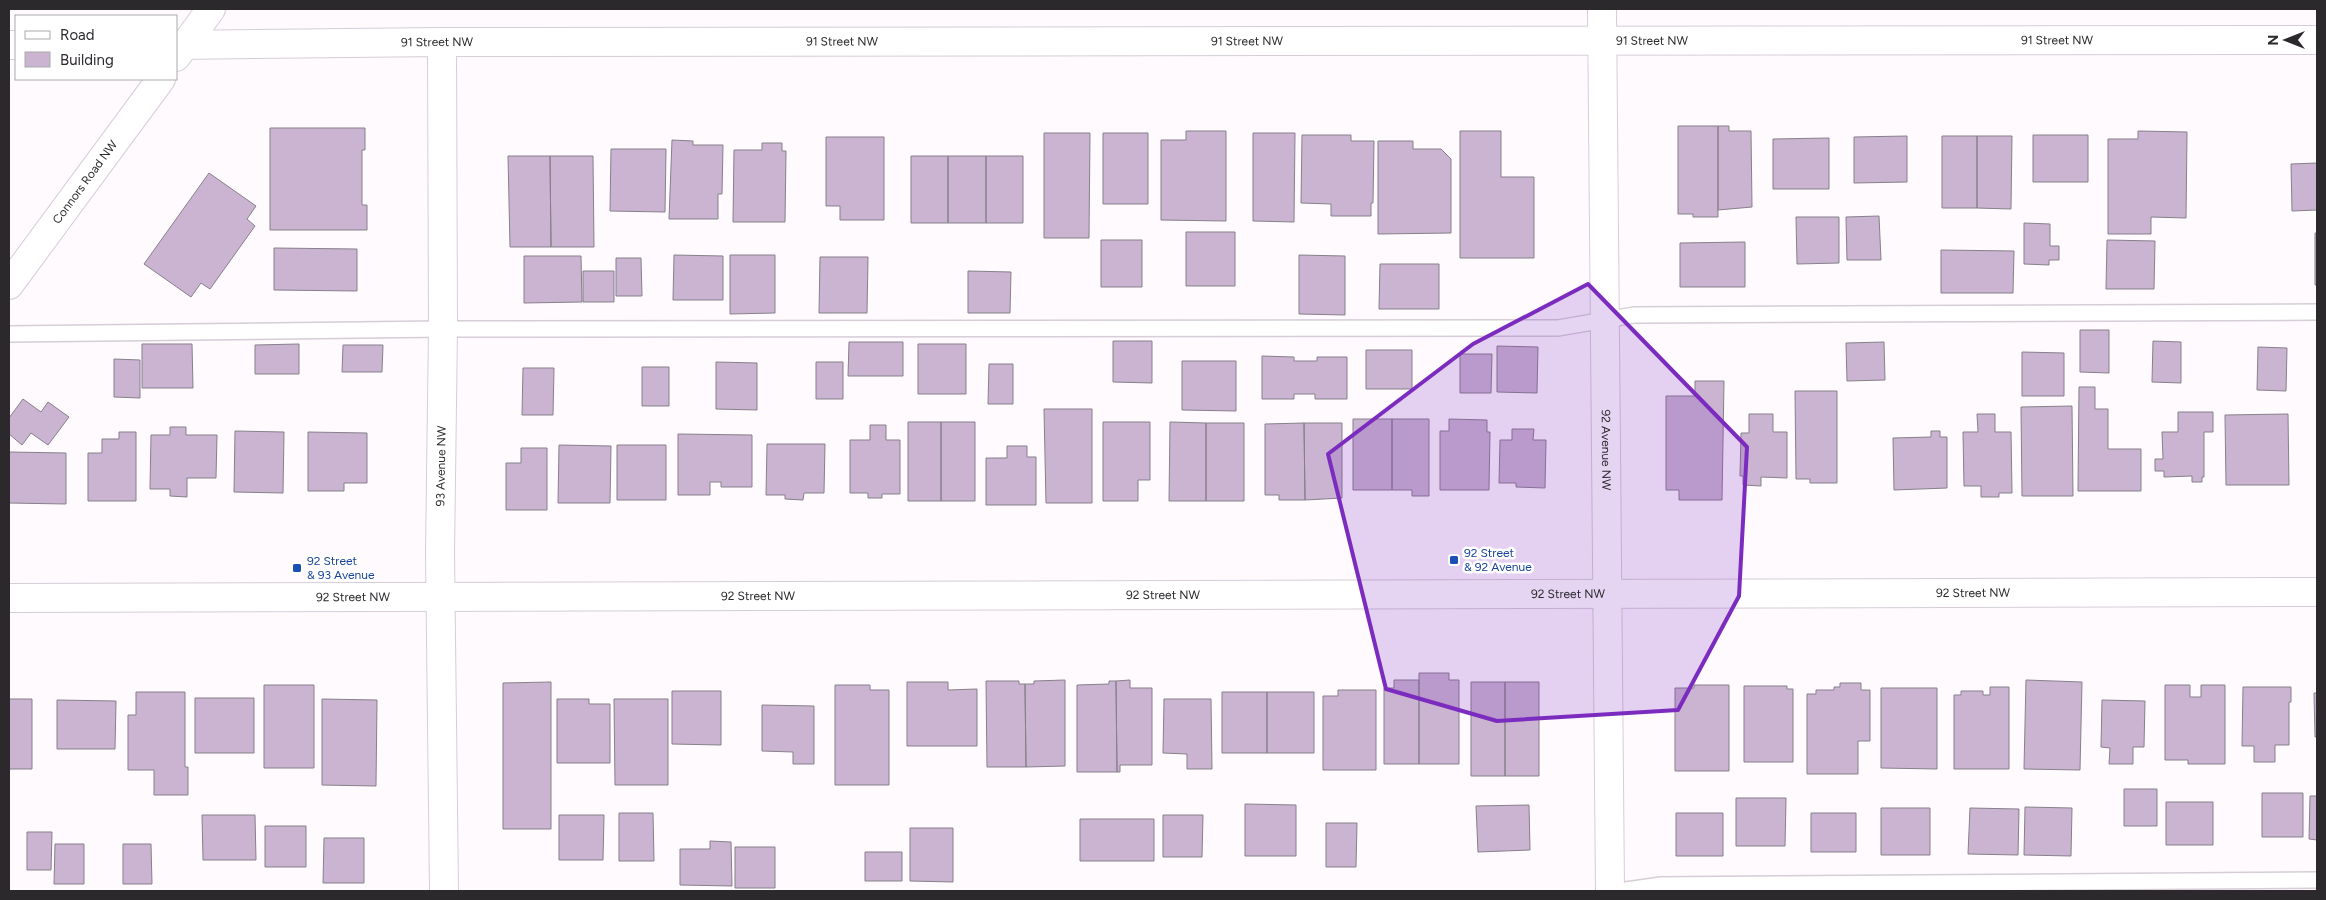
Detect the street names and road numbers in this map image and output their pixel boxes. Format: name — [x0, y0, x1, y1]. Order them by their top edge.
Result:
street label: 91 Street NW — [2021, 33, 2094, 47]
street label: 91 Street NW — [1211, 34, 1284, 48]
street label: 91 Street NW — [1616, 34, 1689, 48]
street label: 91 Street NW — [401, 35, 474, 49]
street label: 91 Street NW — [806, 35, 879, 49]
street label: Connors Road NW — [50, 137, 121, 226]
street label: 92 Avenue NW — [1599, 409, 1613, 491]
street label: 93 Avenue NW — [433, 425, 449, 506]
street label: 92 Street NW — [1936, 586, 2010, 600]
street label: 92 Street NW — [1531, 587, 1605, 601]
street label: 92 Street NW — [1126, 588, 1200, 602]
street label: 92 Street NW — [721, 589, 795, 603]
street label: 92 Street NW — [316, 590, 390, 604]

